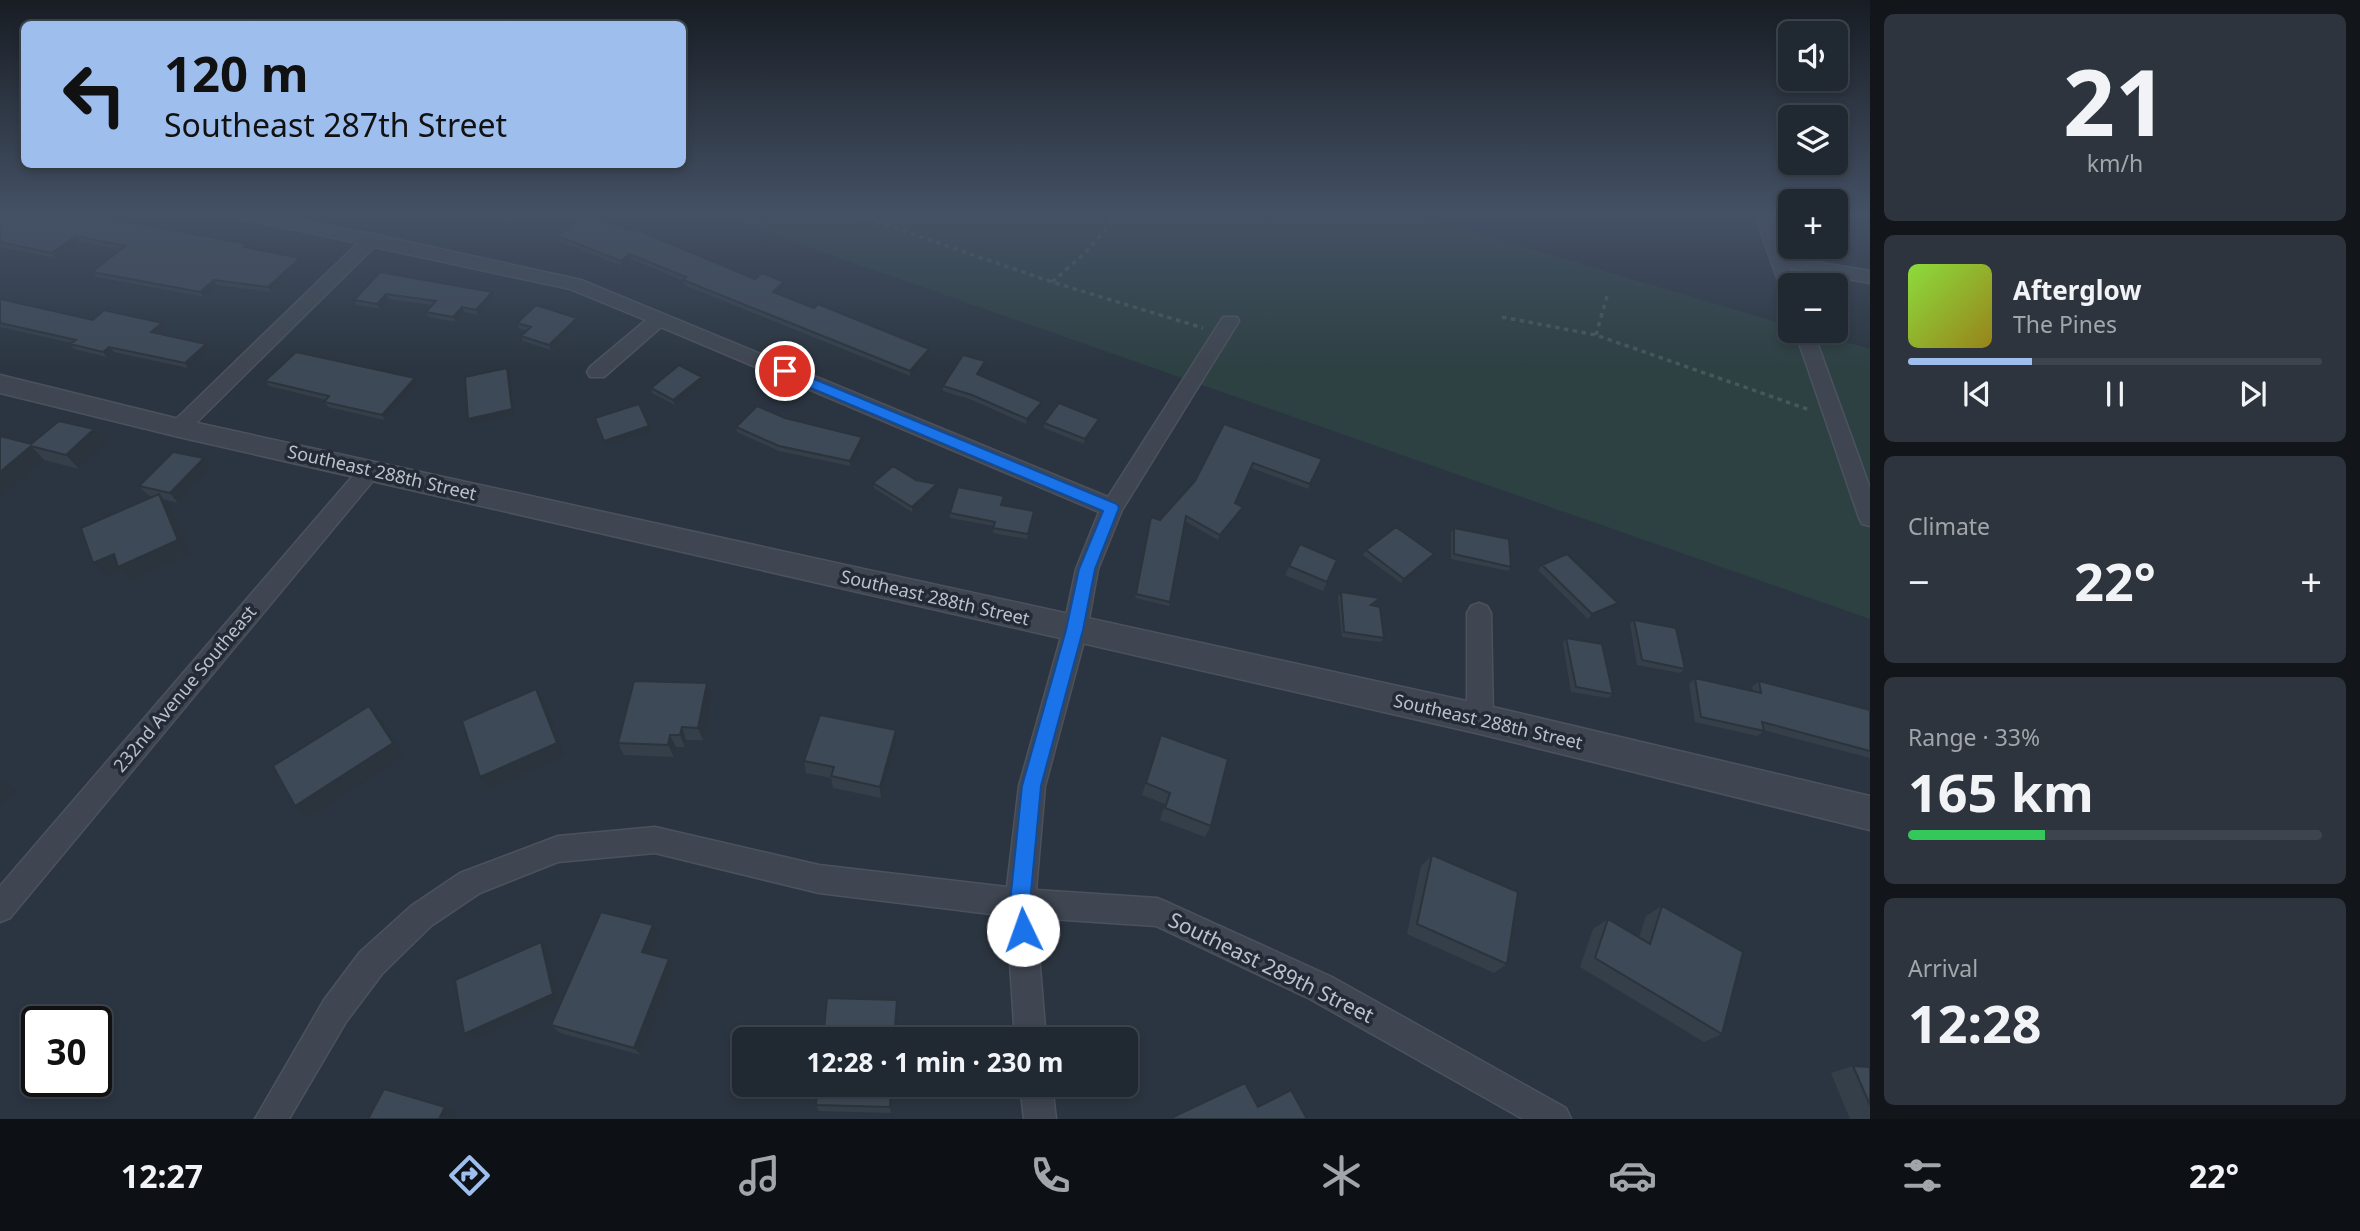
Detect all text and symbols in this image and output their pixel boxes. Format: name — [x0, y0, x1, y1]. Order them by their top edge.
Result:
map controls — [1778, 21, 1848, 343]
button: sound — [1778, 21, 1848, 91]
text: 21 — [2063, 39, 2167, 163]
text: 120 m — [164, 40, 309, 106]
icon: left — [49, 49, 140, 140]
text: Southeast 287th Street — [164, 103, 507, 146]
button: layers — [1778, 105, 1848, 175]
text: km/h — [2087, 147, 2143, 179]
button: + — [1778, 189, 1848, 259]
text: Afterglow — [2013, 272, 2141, 308]
button: − — [1778, 273, 1848, 343]
text: The Pines — [2013, 308, 2117, 340]
pin — [755, 341, 815, 401]
icon: arrive — [766, 352, 804, 390]
icon: previous — [1958, 375, 1996, 413]
icon: pause — [2096, 375, 2134, 413]
icon: next — [2234, 375, 2272, 413]
street label: Southeast 288th Street — [285, 439, 479, 506]
text: Climate — [1908, 510, 1990, 542]
text: 22° — [2074, 545, 2156, 616]
text: − — [1908, 555, 1930, 607]
text: + — [2300, 555, 2322, 607]
street label: Southeast 288th Street — [838, 564, 1032, 631]
street label: 232nd Avenue Southeast — [107, 600, 261, 777]
street label: Southeast 288th Street — [1391, 688, 1585, 755]
text: Range · 33% — [1908, 721, 2040, 753]
text: 165 km — [1908, 756, 2094, 827]
position arrow — [986, 893, 1060, 967]
street label: Southeast 289th Street — [1164, 905, 1379, 1029]
text: Arrival — [1908, 952, 1978, 984]
text: 12:28 — [1908, 987, 2042, 1058]
speed limit sign: 30 — [21, 1006, 112, 1097]
text: 12:28 · 1 min · 230 m — [807, 1044, 1063, 1080]
icon: directions — [445, 1151, 494, 1200]
icon: music — [735, 1151, 784, 1200]
icon: phone — [1026, 1151, 1075, 1200]
icon: climate — [1317, 1151, 1366, 1200]
icon: car — [1608, 1151, 1657, 1200]
icon: filters — [1898, 1151, 1947, 1200]
text: 12:27 — [121, 1154, 203, 1197]
text: 22° — [2189, 1154, 2239, 1197]

